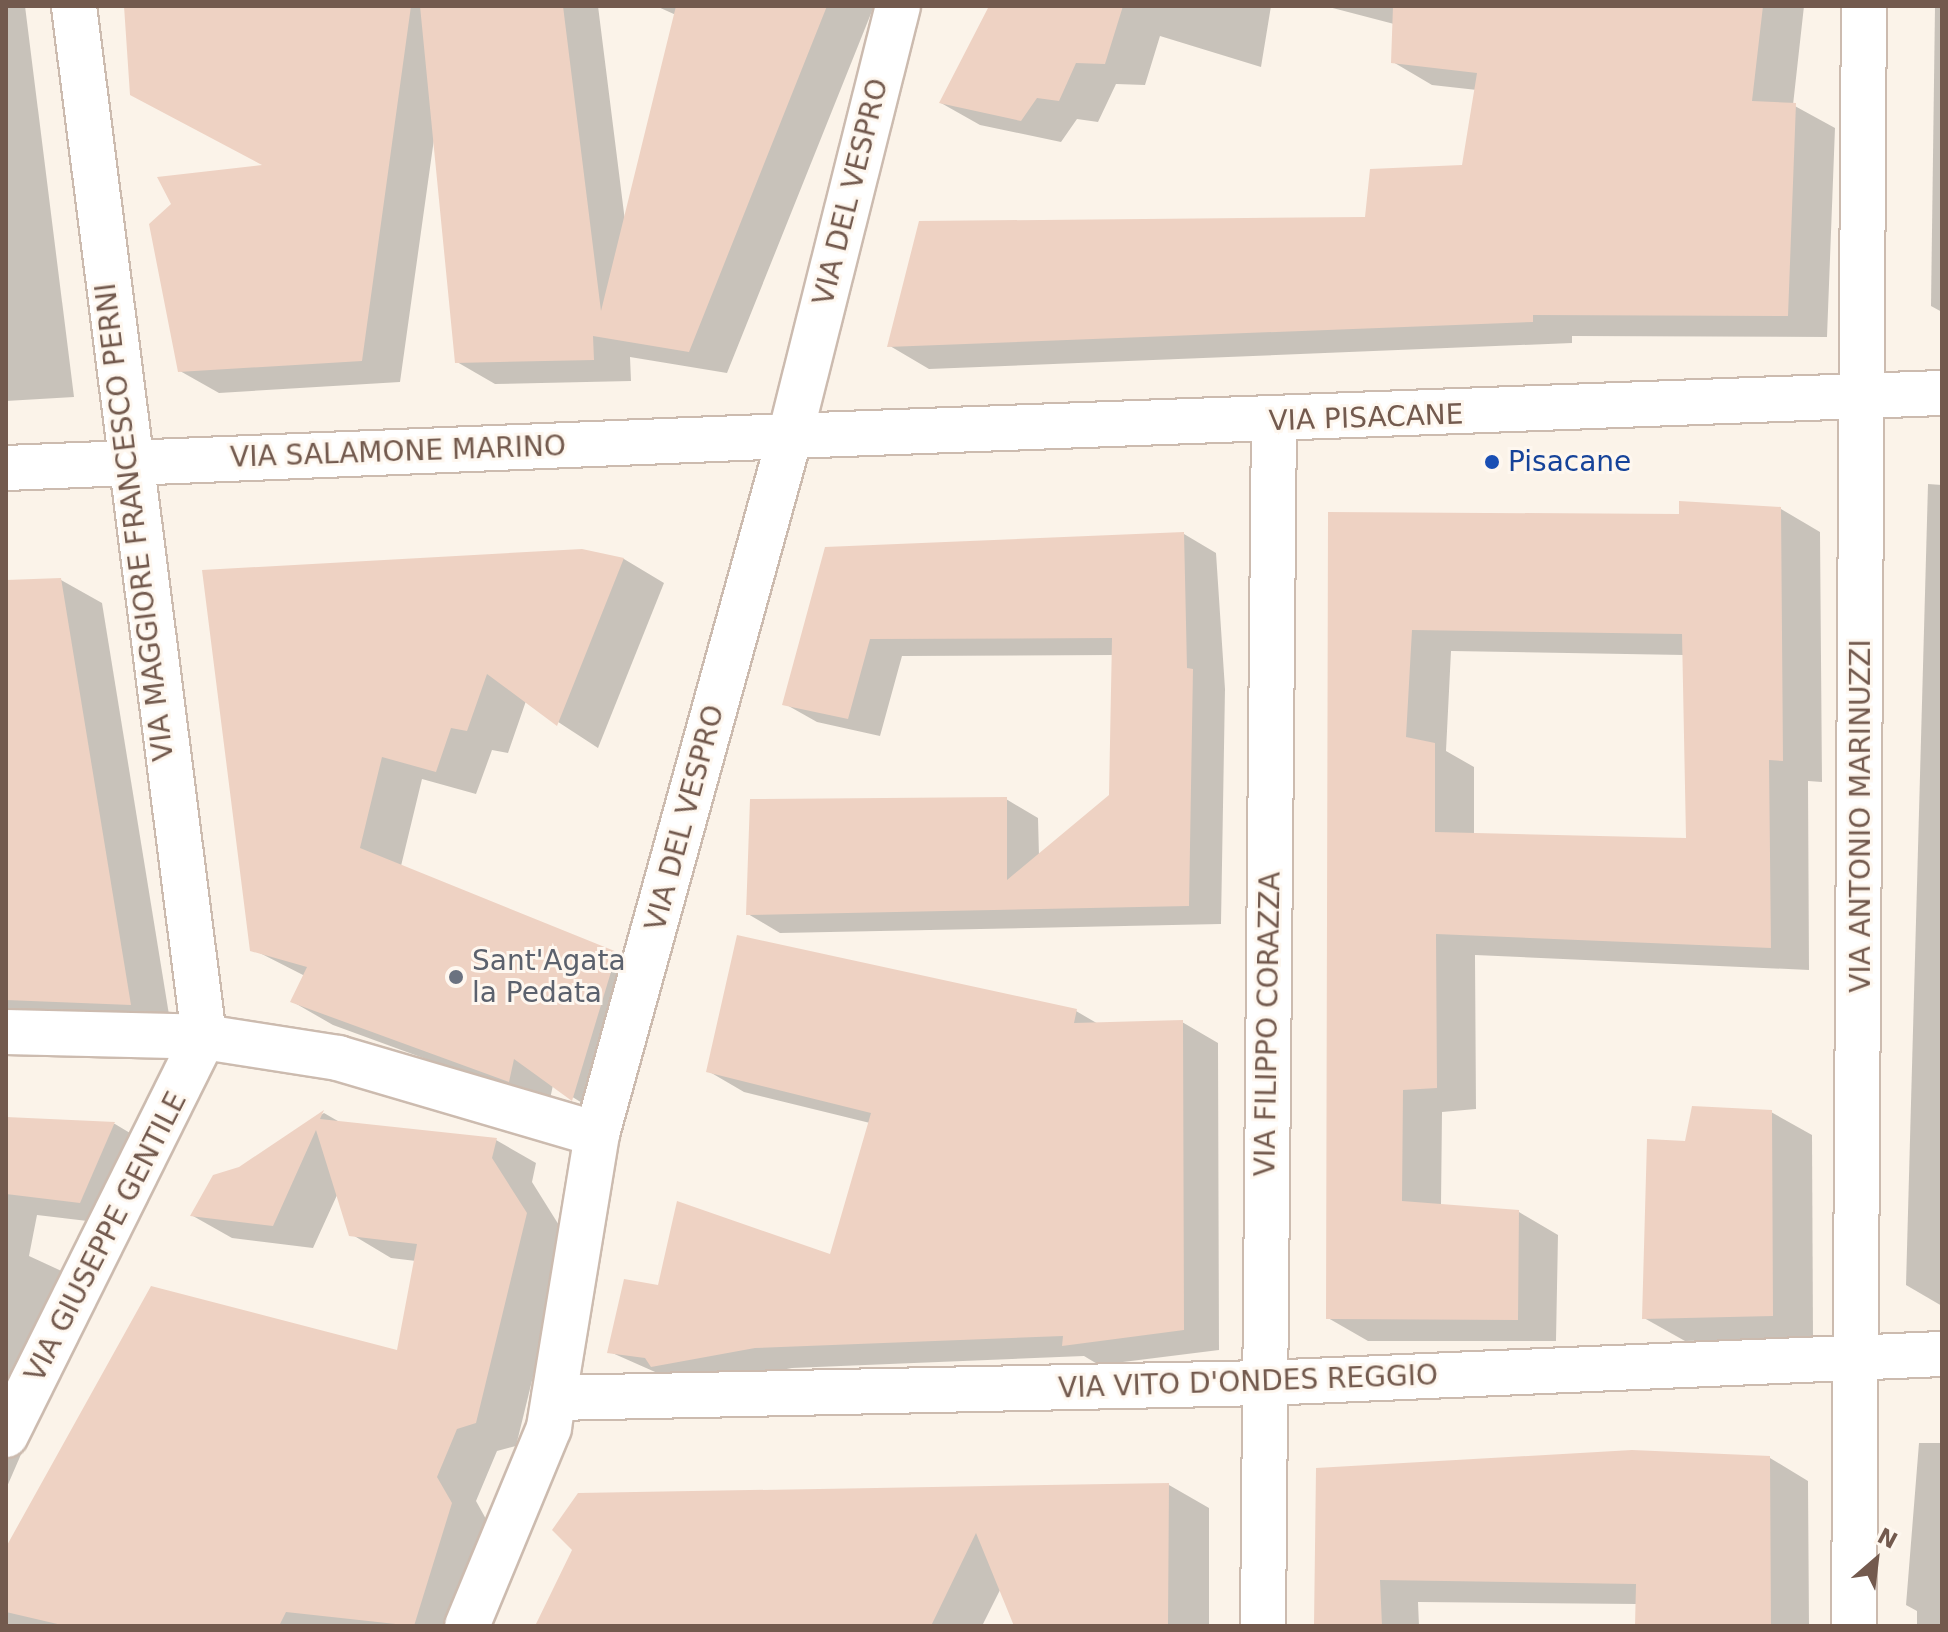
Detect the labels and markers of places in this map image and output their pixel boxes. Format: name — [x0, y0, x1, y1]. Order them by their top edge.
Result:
place label: Pisacane — [1508, 445, 1631, 479]
marker: Pisacane — [1483, 453, 1501, 471]
place label: Sant'Agata la Pedata — [472, 944, 626, 1010]
marker: Sant'Agata la Pedata — [447, 968, 465, 986]

